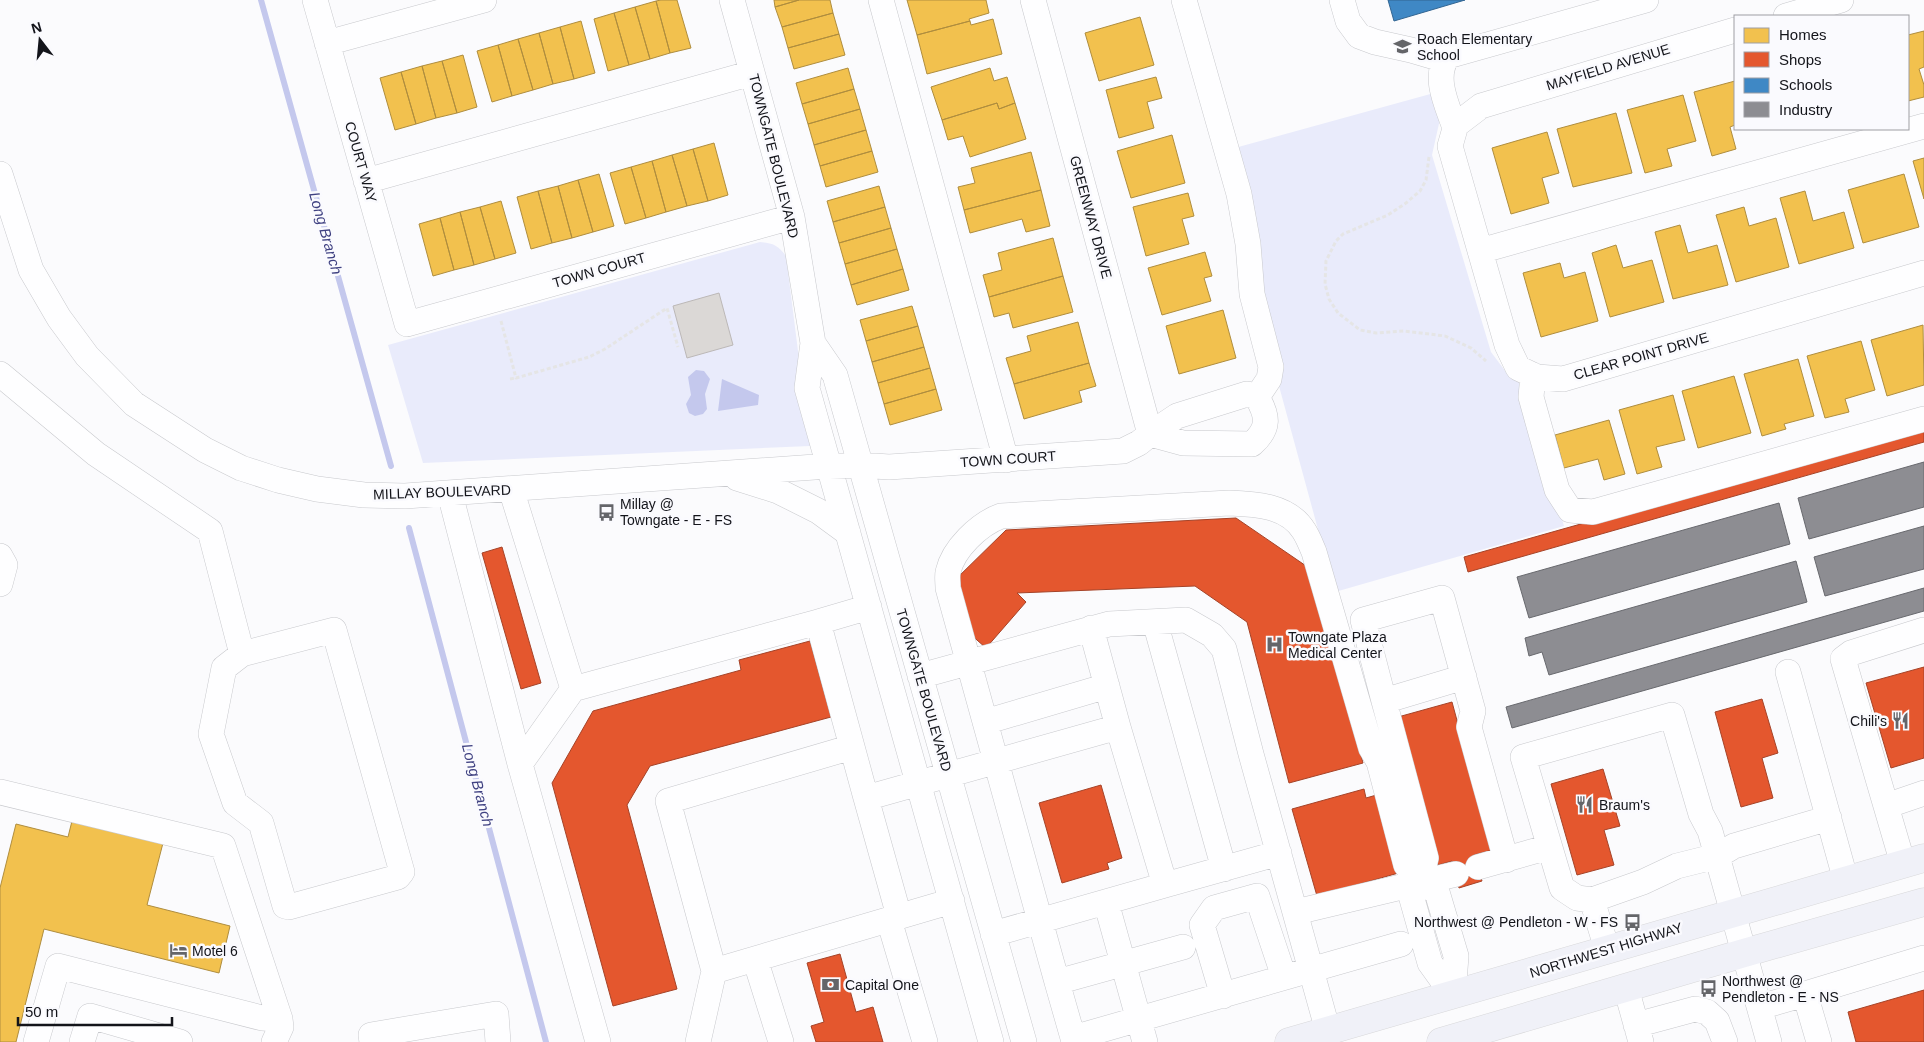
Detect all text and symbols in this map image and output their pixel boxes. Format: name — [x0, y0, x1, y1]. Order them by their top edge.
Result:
north arrow — [15, 15, 65, 65]
legend — [1734, 15, 1909, 130]
text: N — [29, 18, 43, 37]
text: Homes — [1779, 26, 1827, 43]
place label: Roach Elementary School — [1417, 31, 1532, 63]
school or university icon: Roach Elementary School — [1393, 37, 1413, 57]
street label: MAYFIELD AVENUE — [1544, 41, 1672, 93]
text: Shops — [1779, 51, 1822, 68]
street label: TOWNGATE BOULEVARD — [746, 72, 802, 240]
text: Schools — [1779, 76, 1832, 93]
text: Industry — [1779, 101, 1833, 118]
street label: COURT WAY — [342, 120, 380, 205]
street label: GREENWAY DRIVE — [1067, 154, 1115, 280]
water label: Long Branch — [306, 190, 346, 276]
street label: TOWN COURT — [551, 249, 648, 291]
street label: CLEAR POINT DRIVE — [1572, 329, 1710, 383]
street label: TOWN COURT — [960, 448, 1057, 470]
street label: MILLAY BOULEVARD — [373, 482, 511, 502]
place label: Millay @ Towngate - E - FS — [620, 496, 732, 528]
bus stop icon: Millay @ Towngate - E - FS — [596, 502, 616, 522]
street label: TOWNGATE BOULEVARD — [893, 607, 955, 773]
place label: Towngate Plaza Medical Center — [1288, 629, 1387, 661]
hospital icon: Towngate Plaza Medical Center — [1264, 635, 1284, 655]
restaurant icon: Chili's — [1891, 711, 1911, 731]
place label: Chili's — [1850, 713, 1887, 729]
water label: Long Branch — [459, 742, 497, 828]
restaurant icon: Braum's — [1575, 795, 1595, 815]
place label: Braum's — [1599, 797, 1650, 813]
bus stop icon: Northwest @ Pendleton - W - FS — [1622, 912, 1642, 932]
place label: Northwest @ Pendleton - W - FS — [1414, 914, 1618, 930]
street label: NORTHWEST HIGHWAY — [1528, 919, 1685, 981]
hotel icon: Motel 6 — [168, 941, 188, 961]
place label: Motel 6 — [192, 943, 238, 959]
place label: Northwest @ Pendleton - E - NS — [1722, 973, 1839, 1005]
bank icon: Capital One — [821, 975, 841, 995]
place label: Capital One — [845, 977, 919, 993]
bus stop icon: Northwest @ Pendleton - E - NS — [1698, 979, 1718, 999]
scale bar — [18, 994, 171, 1026]
text: 50 m — [25, 1003, 58, 1020]

